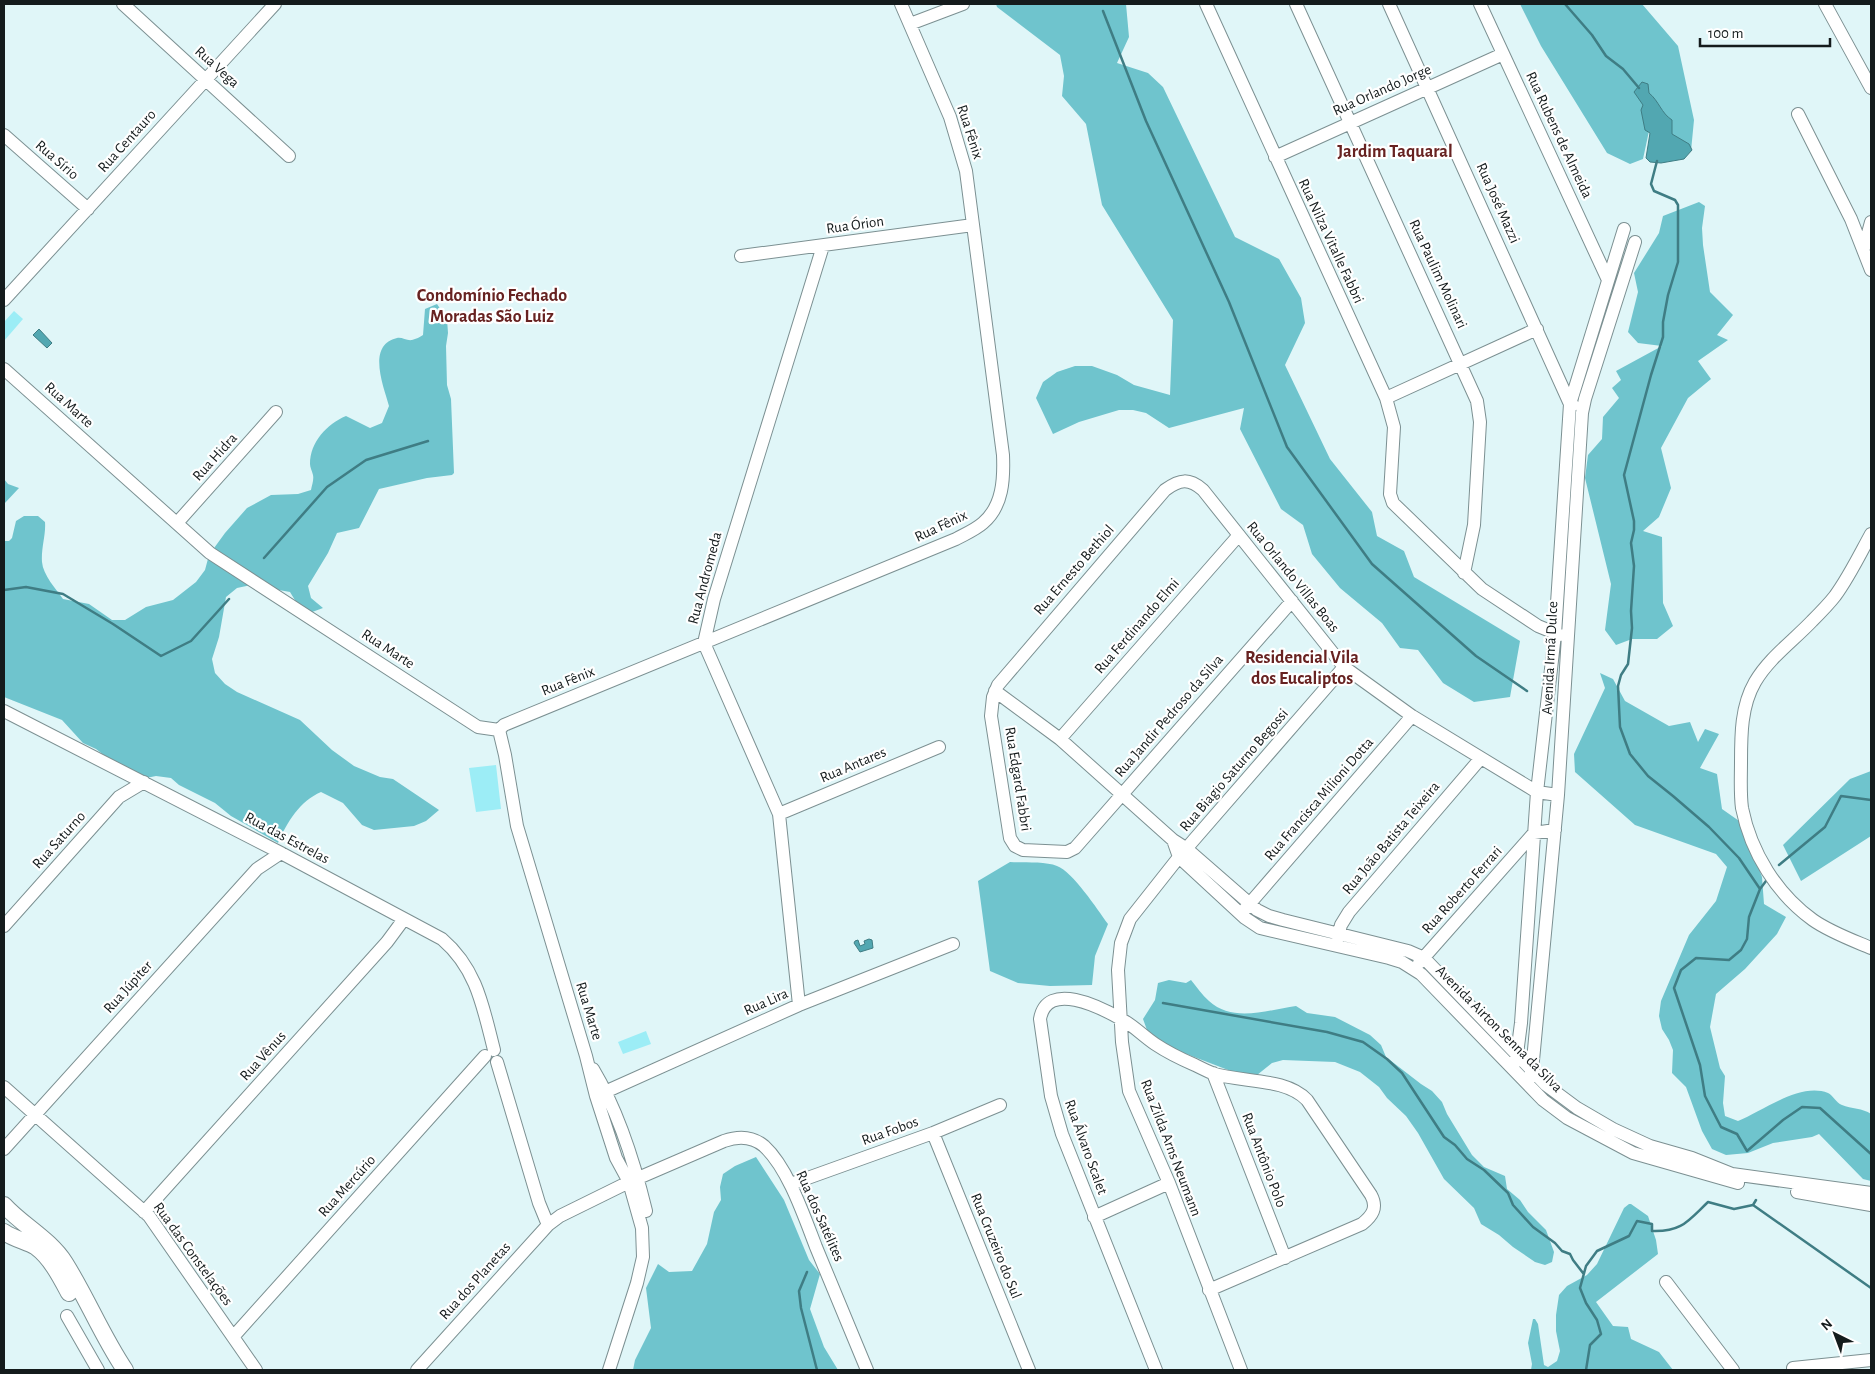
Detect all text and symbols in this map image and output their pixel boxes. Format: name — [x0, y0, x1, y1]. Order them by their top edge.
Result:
scale bar — [1700, 15, 1830, 47]
text: 100 m — [1708, 26, 1743, 41]
street label: Rua Vega — [192, 43, 242, 91]
street label: Rua Orlando Jorge — [1331, 62, 1434, 118]
street label: Rua Rubens de Almeida — [1523, 69, 1595, 201]
street label: Rua Fênix — [954, 103, 986, 161]
street label: Rua Centauro — [95, 107, 159, 175]
street label: Rua Sírio — [33, 137, 81, 183]
district label: Jardim Taquaral — [1337, 143, 1453, 161]
street label: Rua José Mazzi — [1474, 161, 1522, 245]
street label: Rua Nilza Vitalle Fabbri — [1296, 176, 1366, 306]
street label: Rua Órion — [825, 212, 885, 236]
street label: Rua Paulim Molinari — [1406, 217, 1470, 331]
district label: Condomínio Fechado Moradas São Luiz — [417, 287, 567, 326]
street label: Rua Marte — [42, 379, 96, 431]
street label: Rua Hidra — [190, 430, 240, 484]
street label: Rua Fênix — [913, 507, 970, 545]
street label: Rua Orlando Villas Boas — [1244, 519, 1342, 635]
street label: Rua Ernesto Bethiol — [1031, 522, 1117, 618]
street label: Rua Andromeda — [685, 530, 725, 626]
street label: Rua Ferdinando Elmi — [1092, 576, 1182, 676]
street label: Avenida Irmã Dulce — [1540, 601, 1560, 715]
street label: Rua Marte — [359, 626, 417, 672]
district label: Residencial Vila dos Eucaliptos — [1245, 649, 1359, 688]
street label: Rua Jandir Pedroso da Silva — [1112, 652, 1226, 780]
street label: Rua Fênix — [539, 663, 597, 698]
street label: Rua Biagio Saturno Begossi — [1177, 706, 1291, 834]
street label: Rua Edgard Fabbri — [1002, 726, 1034, 832]
street label: Rua Francisca Milioni Dotta — [1262, 735, 1376, 863]
street label: Rua Antares — [818, 744, 888, 786]
street label: Rua João Batista Teixeira — [1340, 779, 1442, 897]
street label: Rua Saturno — [30, 809, 88, 871]
street label: Rua das Estrelas — [242, 809, 332, 867]
street label: Rua Roberto Ferrari — [1419, 843, 1505, 937]
street label: Rua Júpiter — [101, 958, 155, 1016]
street label: Avenida Airton Senna da Silva — [1433, 963, 1565, 1095]
street label: Rua Marte — [573, 980, 605, 1042]
street label: Rua Lira — [742, 986, 790, 1018]
street label: Rua Vênus — [237, 1028, 289, 1084]
street label: Rua Zilda Arns Neumann — [1138, 1078, 1204, 1218]
street label: Rua Álvaro Scalet — [1062, 1097, 1112, 1197]
street label: Rua Antônio Polo — [1239, 1111, 1289, 1209]
street label: Rua Fobos — [860, 1114, 920, 1148]
street label: Rua Mercúrio — [316, 1152, 378, 1220]
street label: Rua dos Satélites — [793, 1168, 847, 1264]
street label: Rua Cruzeiro do Sul — [968, 1191, 1024, 1301]
street label: Rua das Constelações — [151, 1200, 235, 1308]
street label: Rua dos Planetas — [436, 1239, 514, 1323]
north arrow — [1810, 1309, 1860, 1359]
text: N — [1819, 1317, 1835, 1334]

